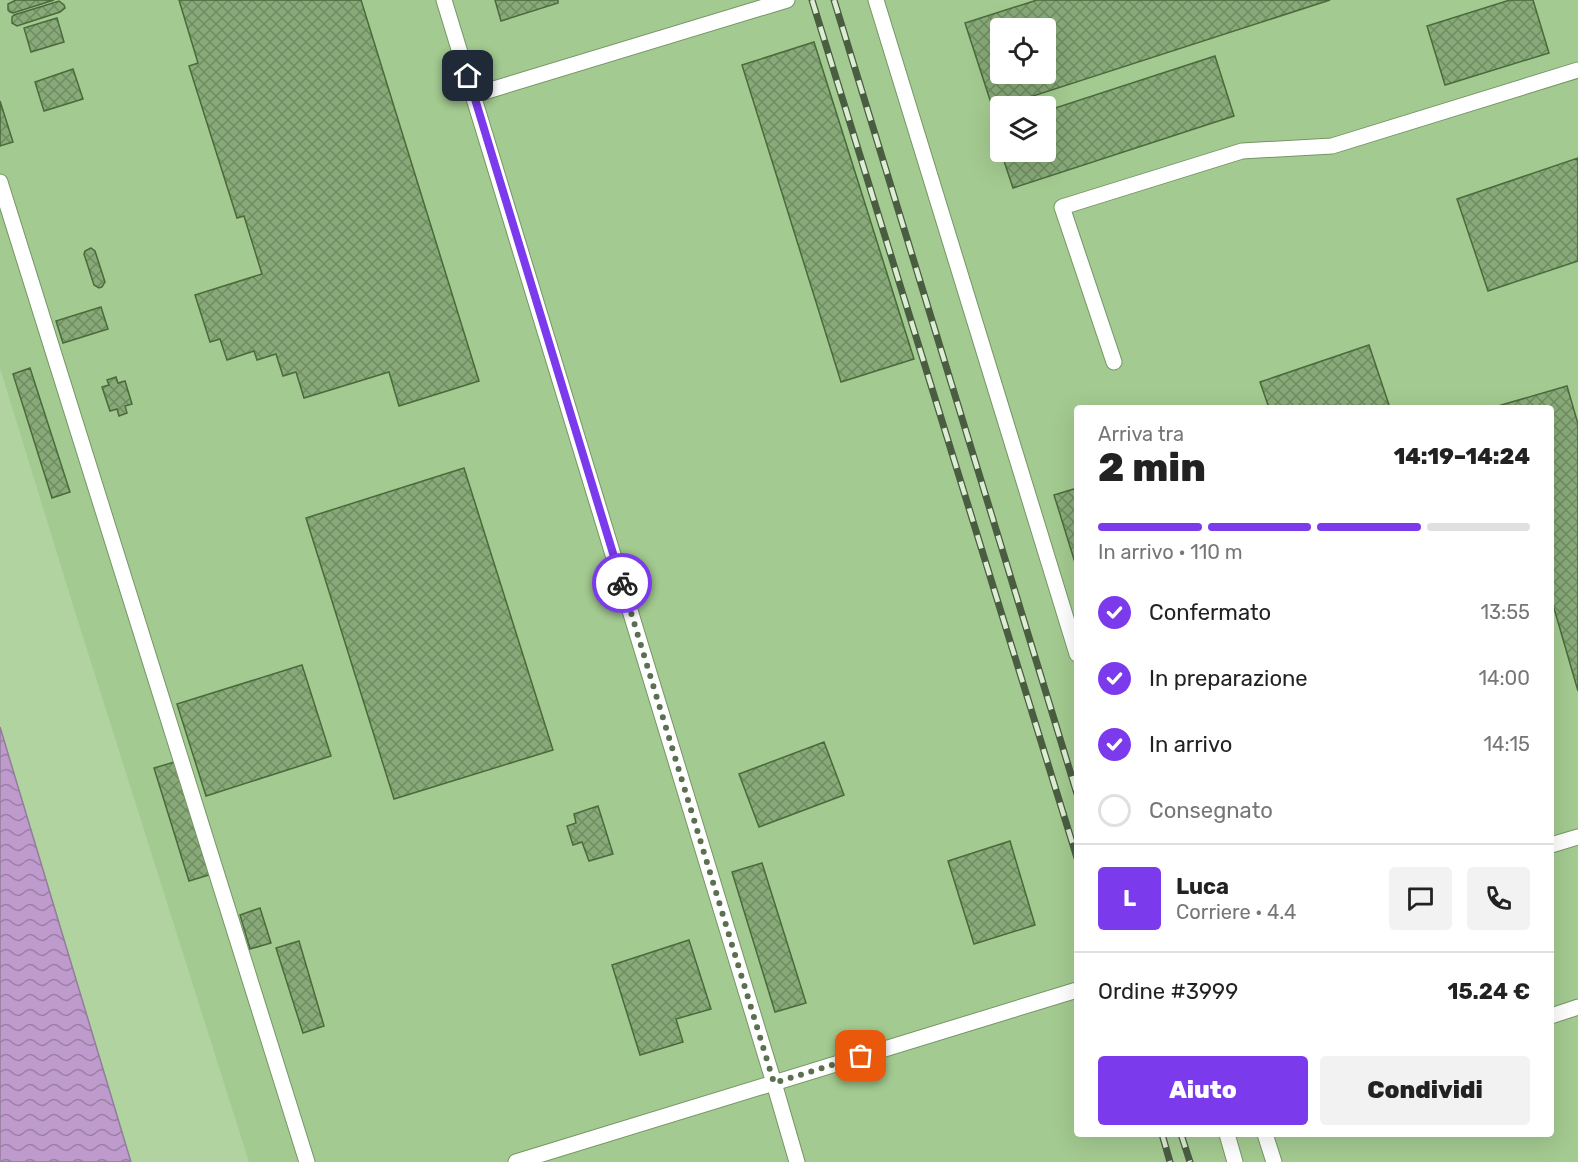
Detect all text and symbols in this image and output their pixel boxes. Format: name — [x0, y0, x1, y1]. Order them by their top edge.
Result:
map controls — [990, 18, 1056, 162]
button: locate — [990, 18, 1056, 84]
pin — [442, 50, 493, 101]
icon: home — [451, 59, 484, 92]
button: layers — [990, 96, 1056, 162]
text: Arriva tra — [1098, 422, 1184, 446]
text: 14:19–14:24 — [1394, 443, 1530, 470]
text: 2 min — [1098, 445, 1206, 491]
text: In arrivo · 110 m — [1098, 540, 1243, 564]
courier — [592, 553, 652, 613]
icon: bike — [606, 567, 639, 600]
icon: check — [1098, 596, 1131, 629]
text: Confermato — [1149, 599, 1271, 626]
text: 13:55 — [1481, 600, 1530, 624]
icon: check — [1098, 662, 1131, 695]
text: In preparazione — [1149, 665, 1308, 692]
text: 14:00 — [1479, 666, 1530, 690]
icon: check — [1098, 728, 1131, 761]
text: In arrivo — [1149, 731, 1232, 758]
text: 14:15 — [1483, 732, 1530, 756]
text: Consegnato — [1149, 797, 1273, 824]
button: chat — [1389, 867, 1452, 930]
button: phone — [1467, 867, 1530, 930]
text: Luca — [1176, 873, 1229, 900]
text: L — [1123, 885, 1136, 912]
text: Corriere · 4.4 — [1176, 900, 1296, 924]
text: Ordine #3999 — [1098, 978, 1238, 1005]
text: 15.24 € — [1448, 978, 1530, 1005]
pin — [835, 1030, 886, 1081]
icon: bag — [844, 1039, 877, 1072]
button: Aiuto — [1098, 1056, 1308, 1125]
button: Condividi — [1320, 1056, 1530, 1125]

